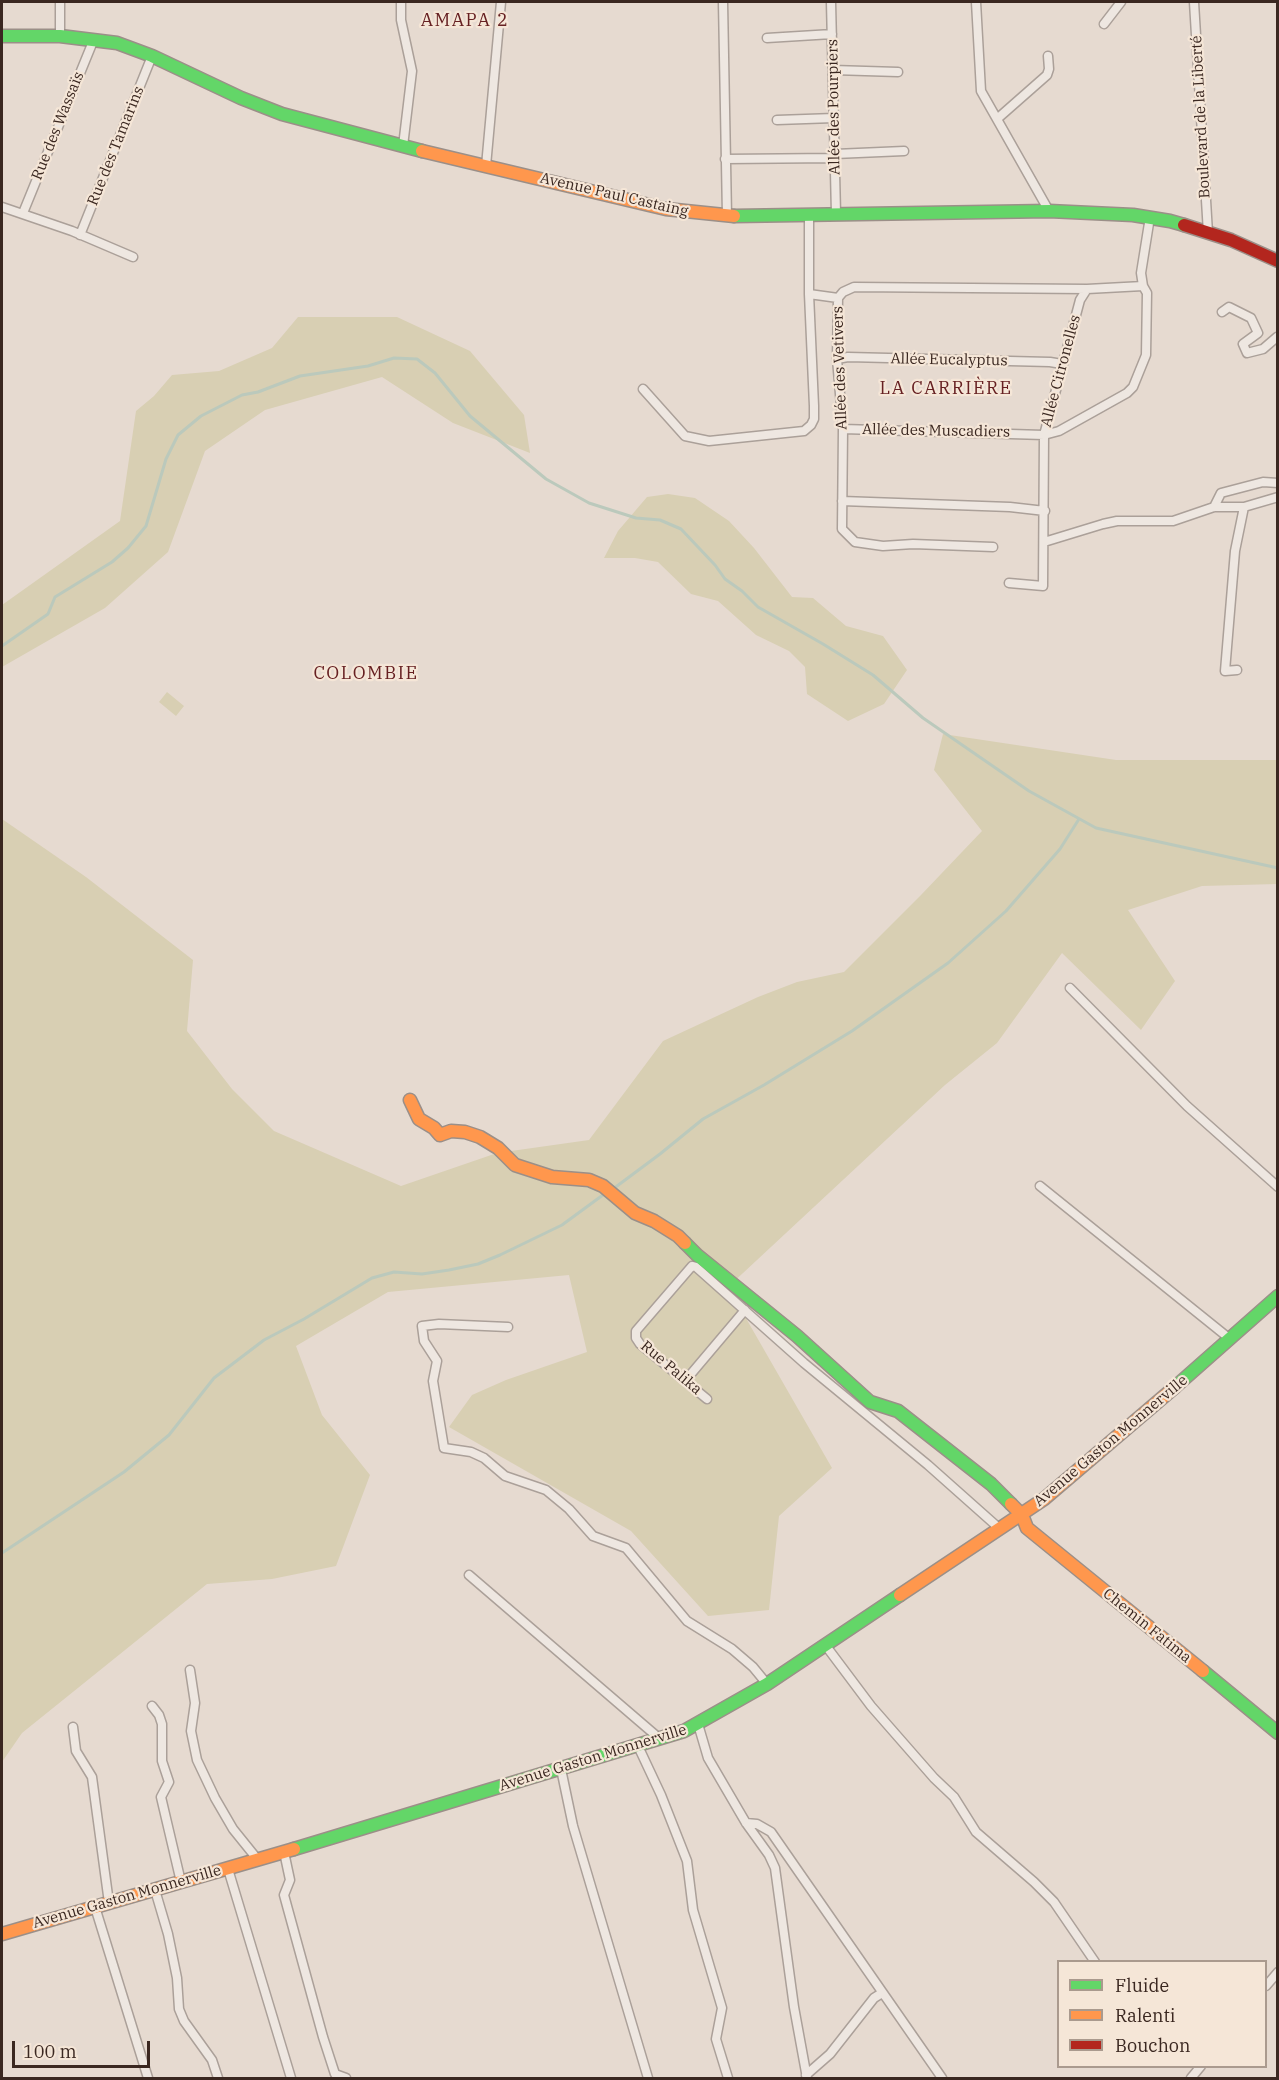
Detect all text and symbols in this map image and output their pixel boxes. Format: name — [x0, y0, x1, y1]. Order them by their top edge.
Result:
district label: AMAPA 2 — [421, 10, 509, 32]
street label: Boulevard de la Liberté — [1188, 35, 1214, 199]
street label: Allée des Pourpiers — [824, 39, 844, 175]
street label: Rue des Wassaïs — [28, 69, 88, 183]
street label: Rue des Tamarins — [84, 84, 148, 208]
street label: Avenue Paul Castaing — [538, 169, 690, 221]
street label: Allée des Vetivers — [829, 306, 851, 430]
street label: Allée Citronelles — [1037, 313, 1085, 429]
street label: Allée Eucalyptus — [890, 350, 1008, 370]
district label: LA CARRIÈRE — [879, 378, 1013, 400]
street label: Allée des Muscadiers — [862, 421, 1010, 441]
district label: COLOMBIE — [313, 663, 419, 685]
street label: Rue Palika — [637, 1337, 705, 1399]
street label: Avenue Gaston Monnerville — [1031, 1371, 1191, 1511]
street label: Chemin Fatima — [1099, 1585, 1195, 1667]
street label: Avenue Gaston Monnerville — [497, 1721, 689, 1795]
street label: Avenue Gaston Monnerville — [31, 1861, 223, 1933]
legend — [1057, 1960, 1267, 2068]
text: Fluide — [1115, 1974, 1169, 1997]
text: Ralenti — [1115, 2004, 1176, 2027]
scale bar — [15, 2029, 153, 2067]
text: Bouchon — [1115, 2034, 1191, 2057]
text: 100 m — [23, 2040, 77, 2063]

